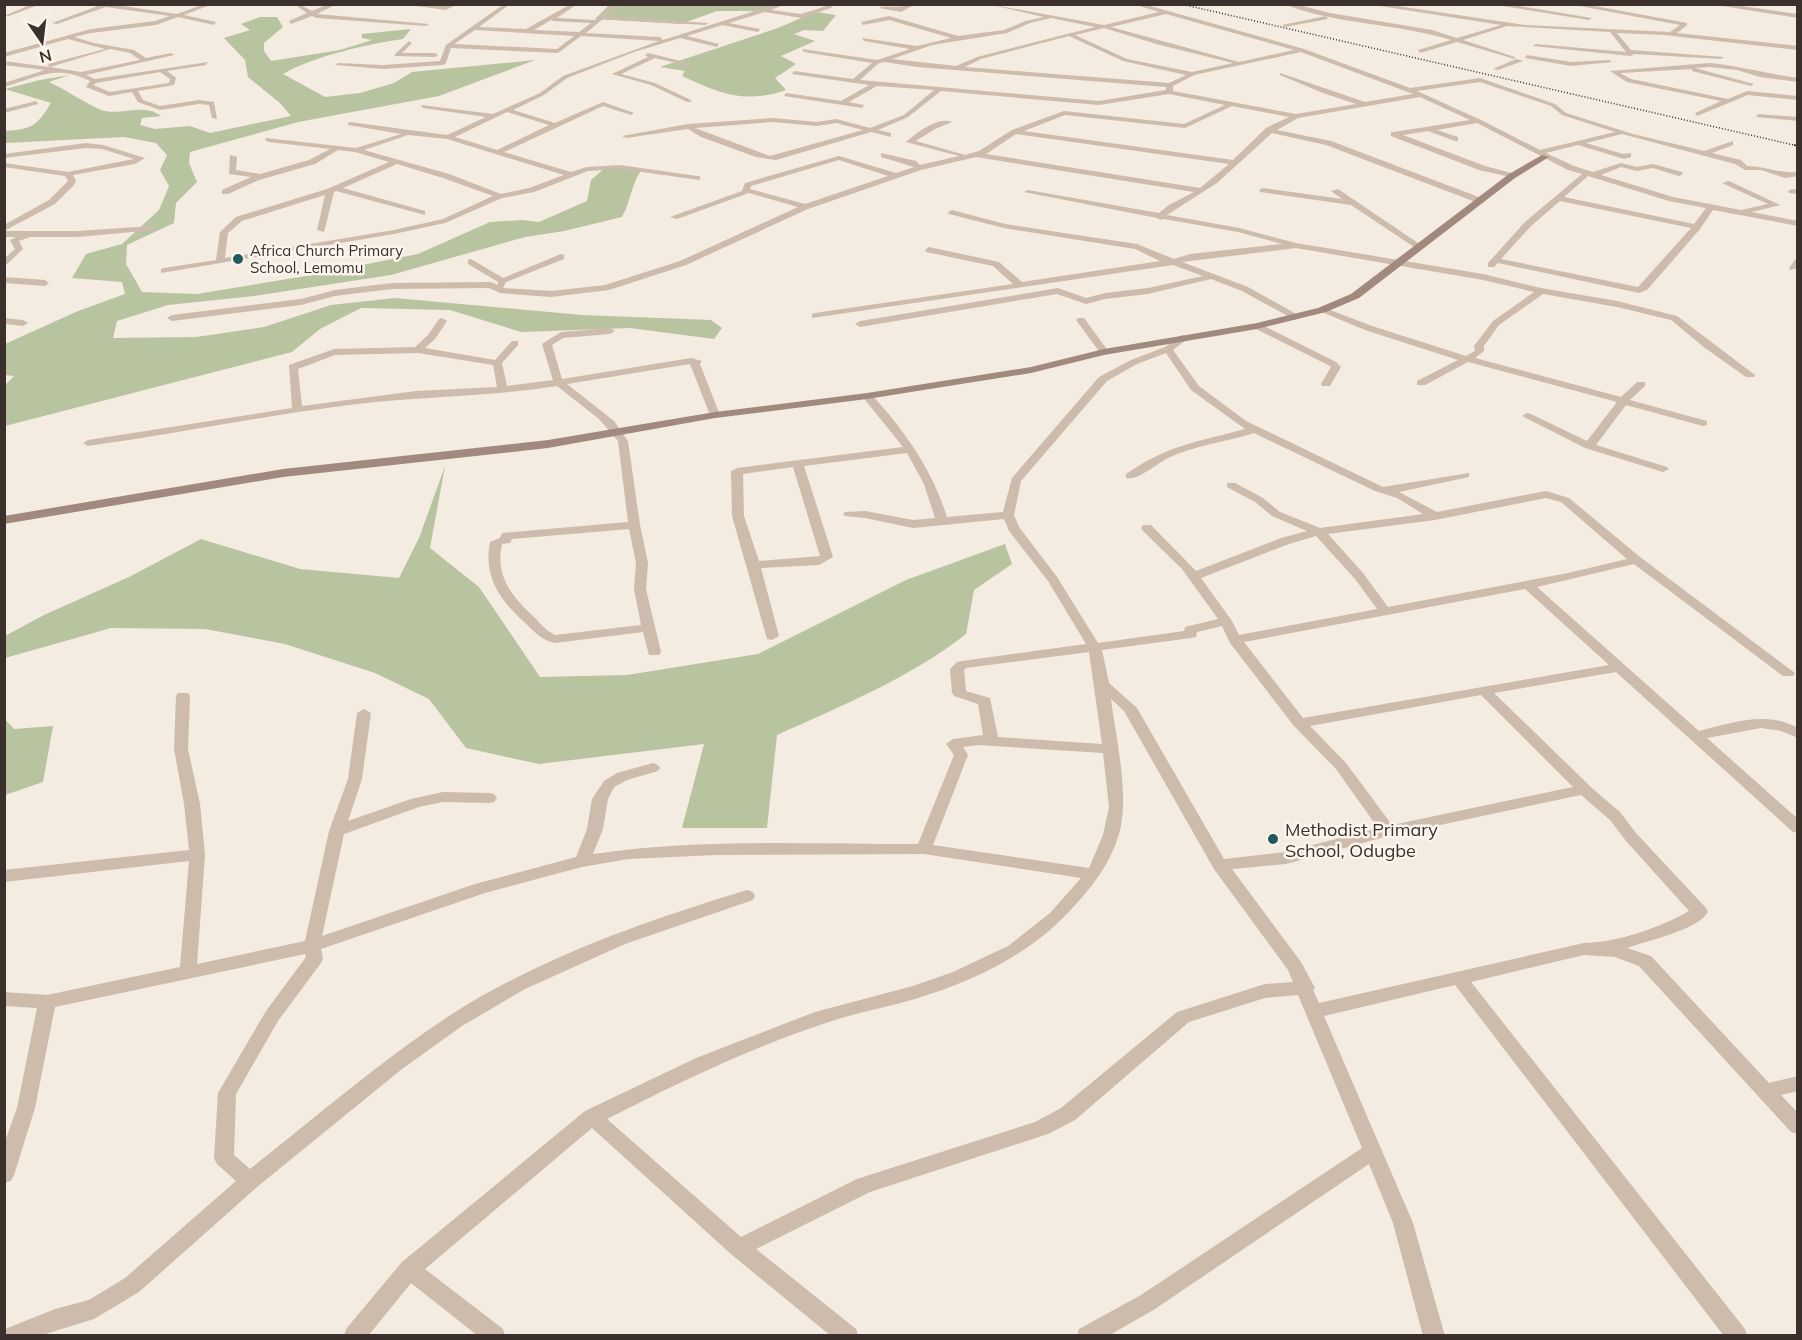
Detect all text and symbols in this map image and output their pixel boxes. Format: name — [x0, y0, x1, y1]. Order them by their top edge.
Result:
north arrow — [12, 12, 72, 72]
text: N — [37, 45, 54, 68]
place label: Africa Church Primary School, Lemomu — [250, 241, 403, 277]
marker: Africa Church Primary School, Lemomu — [231, 252, 245, 266]
place label: Methodist Primary School, Odugbe — [1285, 818, 1438, 862]
marker: Methodist Primary School, Odugbe — [1266, 832, 1280, 846]

